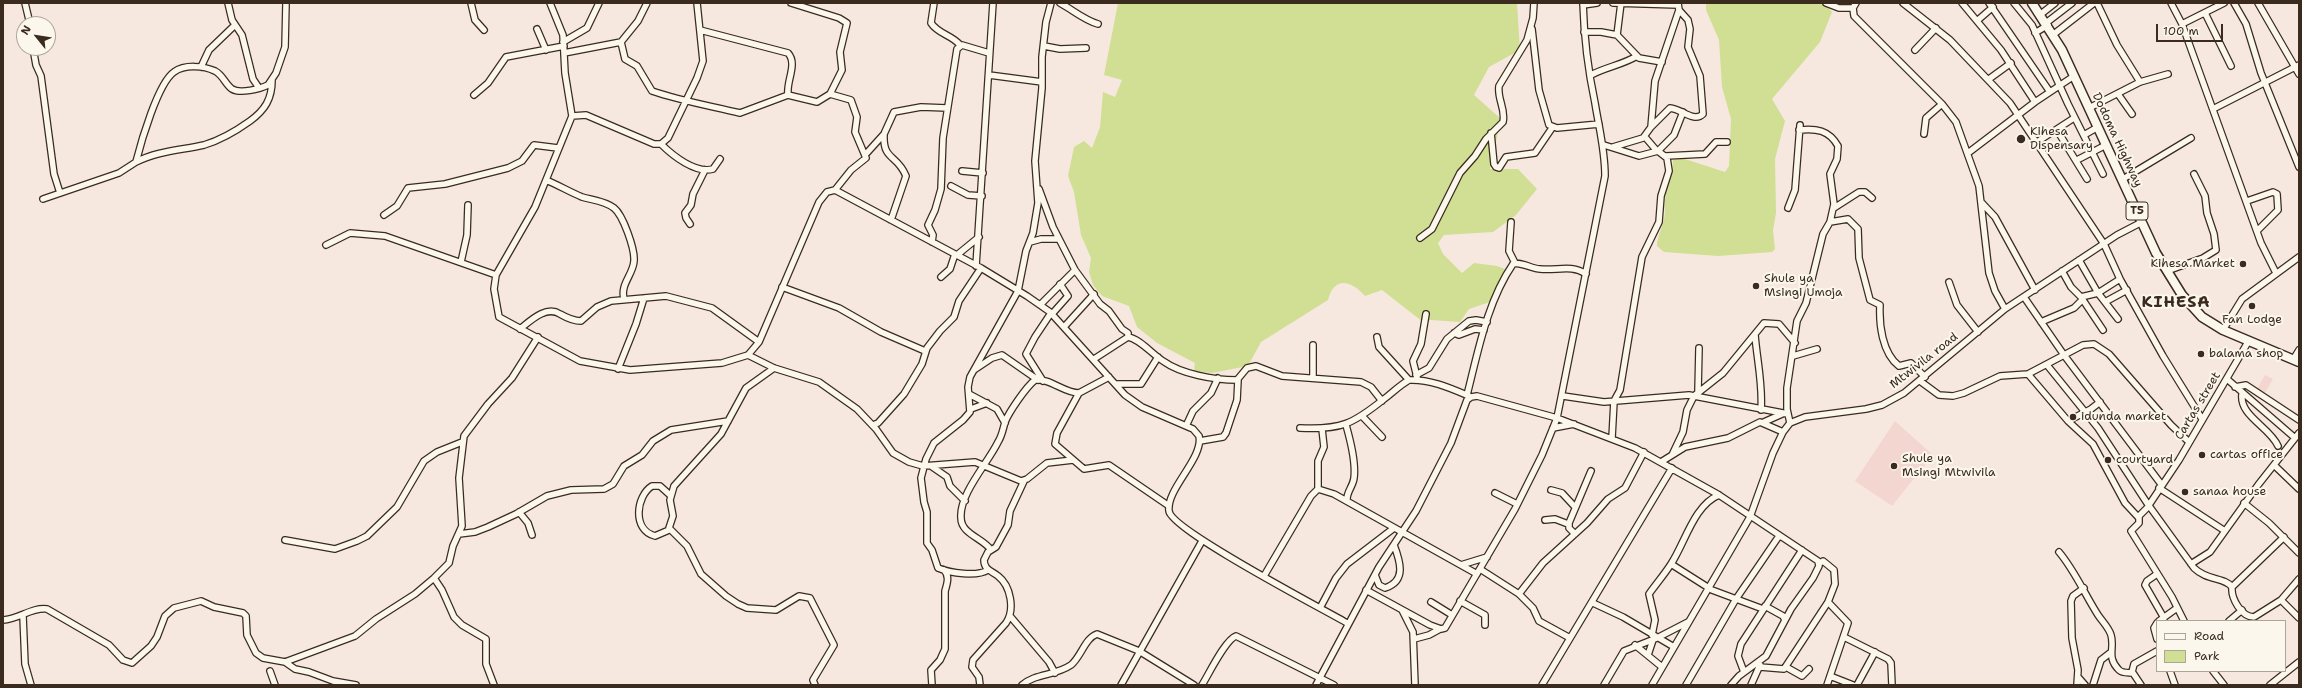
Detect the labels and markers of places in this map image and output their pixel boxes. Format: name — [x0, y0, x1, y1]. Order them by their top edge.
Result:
place label: Kihesa Dispensary — [2030, 125, 2093, 153]
marker: Kihesa Dispensary — [2015, 133, 2027, 145]
place label: Kihesa Market — [2151, 257, 2235, 271]
marker: Kihesa Market — [2238, 259, 2248, 269]
place label: Shule ya Msingi Umoja — [1764, 272, 1842, 300]
marker: Shule ya Msingi Umoja — [1751, 281, 1761, 291]
marker: Fan Lodge — [2247, 301, 2257, 311]
place label: Fan Lodge — [2222, 313, 2282, 327]
place label: balama shop — [2209, 347, 2283, 361]
marker: balama shop — [2196, 349, 2206, 359]
place label: idunda market — [2081, 410, 2166, 424]
marker: idunda market — [2068, 412, 2078, 422]
place label: cartas office — [2210, 448, 2283, 462]
marker: cartas office — [2197, 450, 2207, 460]
place label: Shule ya Msingi Mtwivila — [1902, 452, 1995, 480]
place label: courtyard — [2116, 453, 2173, 467]
marker: courtyard — [2103, 455, 2113, 465]
marker: Shule ya Msingi Mtwivila — [1889, 461, 1899, 471]
place label: sanaa house — [2193, 485, 2266, 499]
marker: sanaa house — [2180, 487, 2190, 497]

